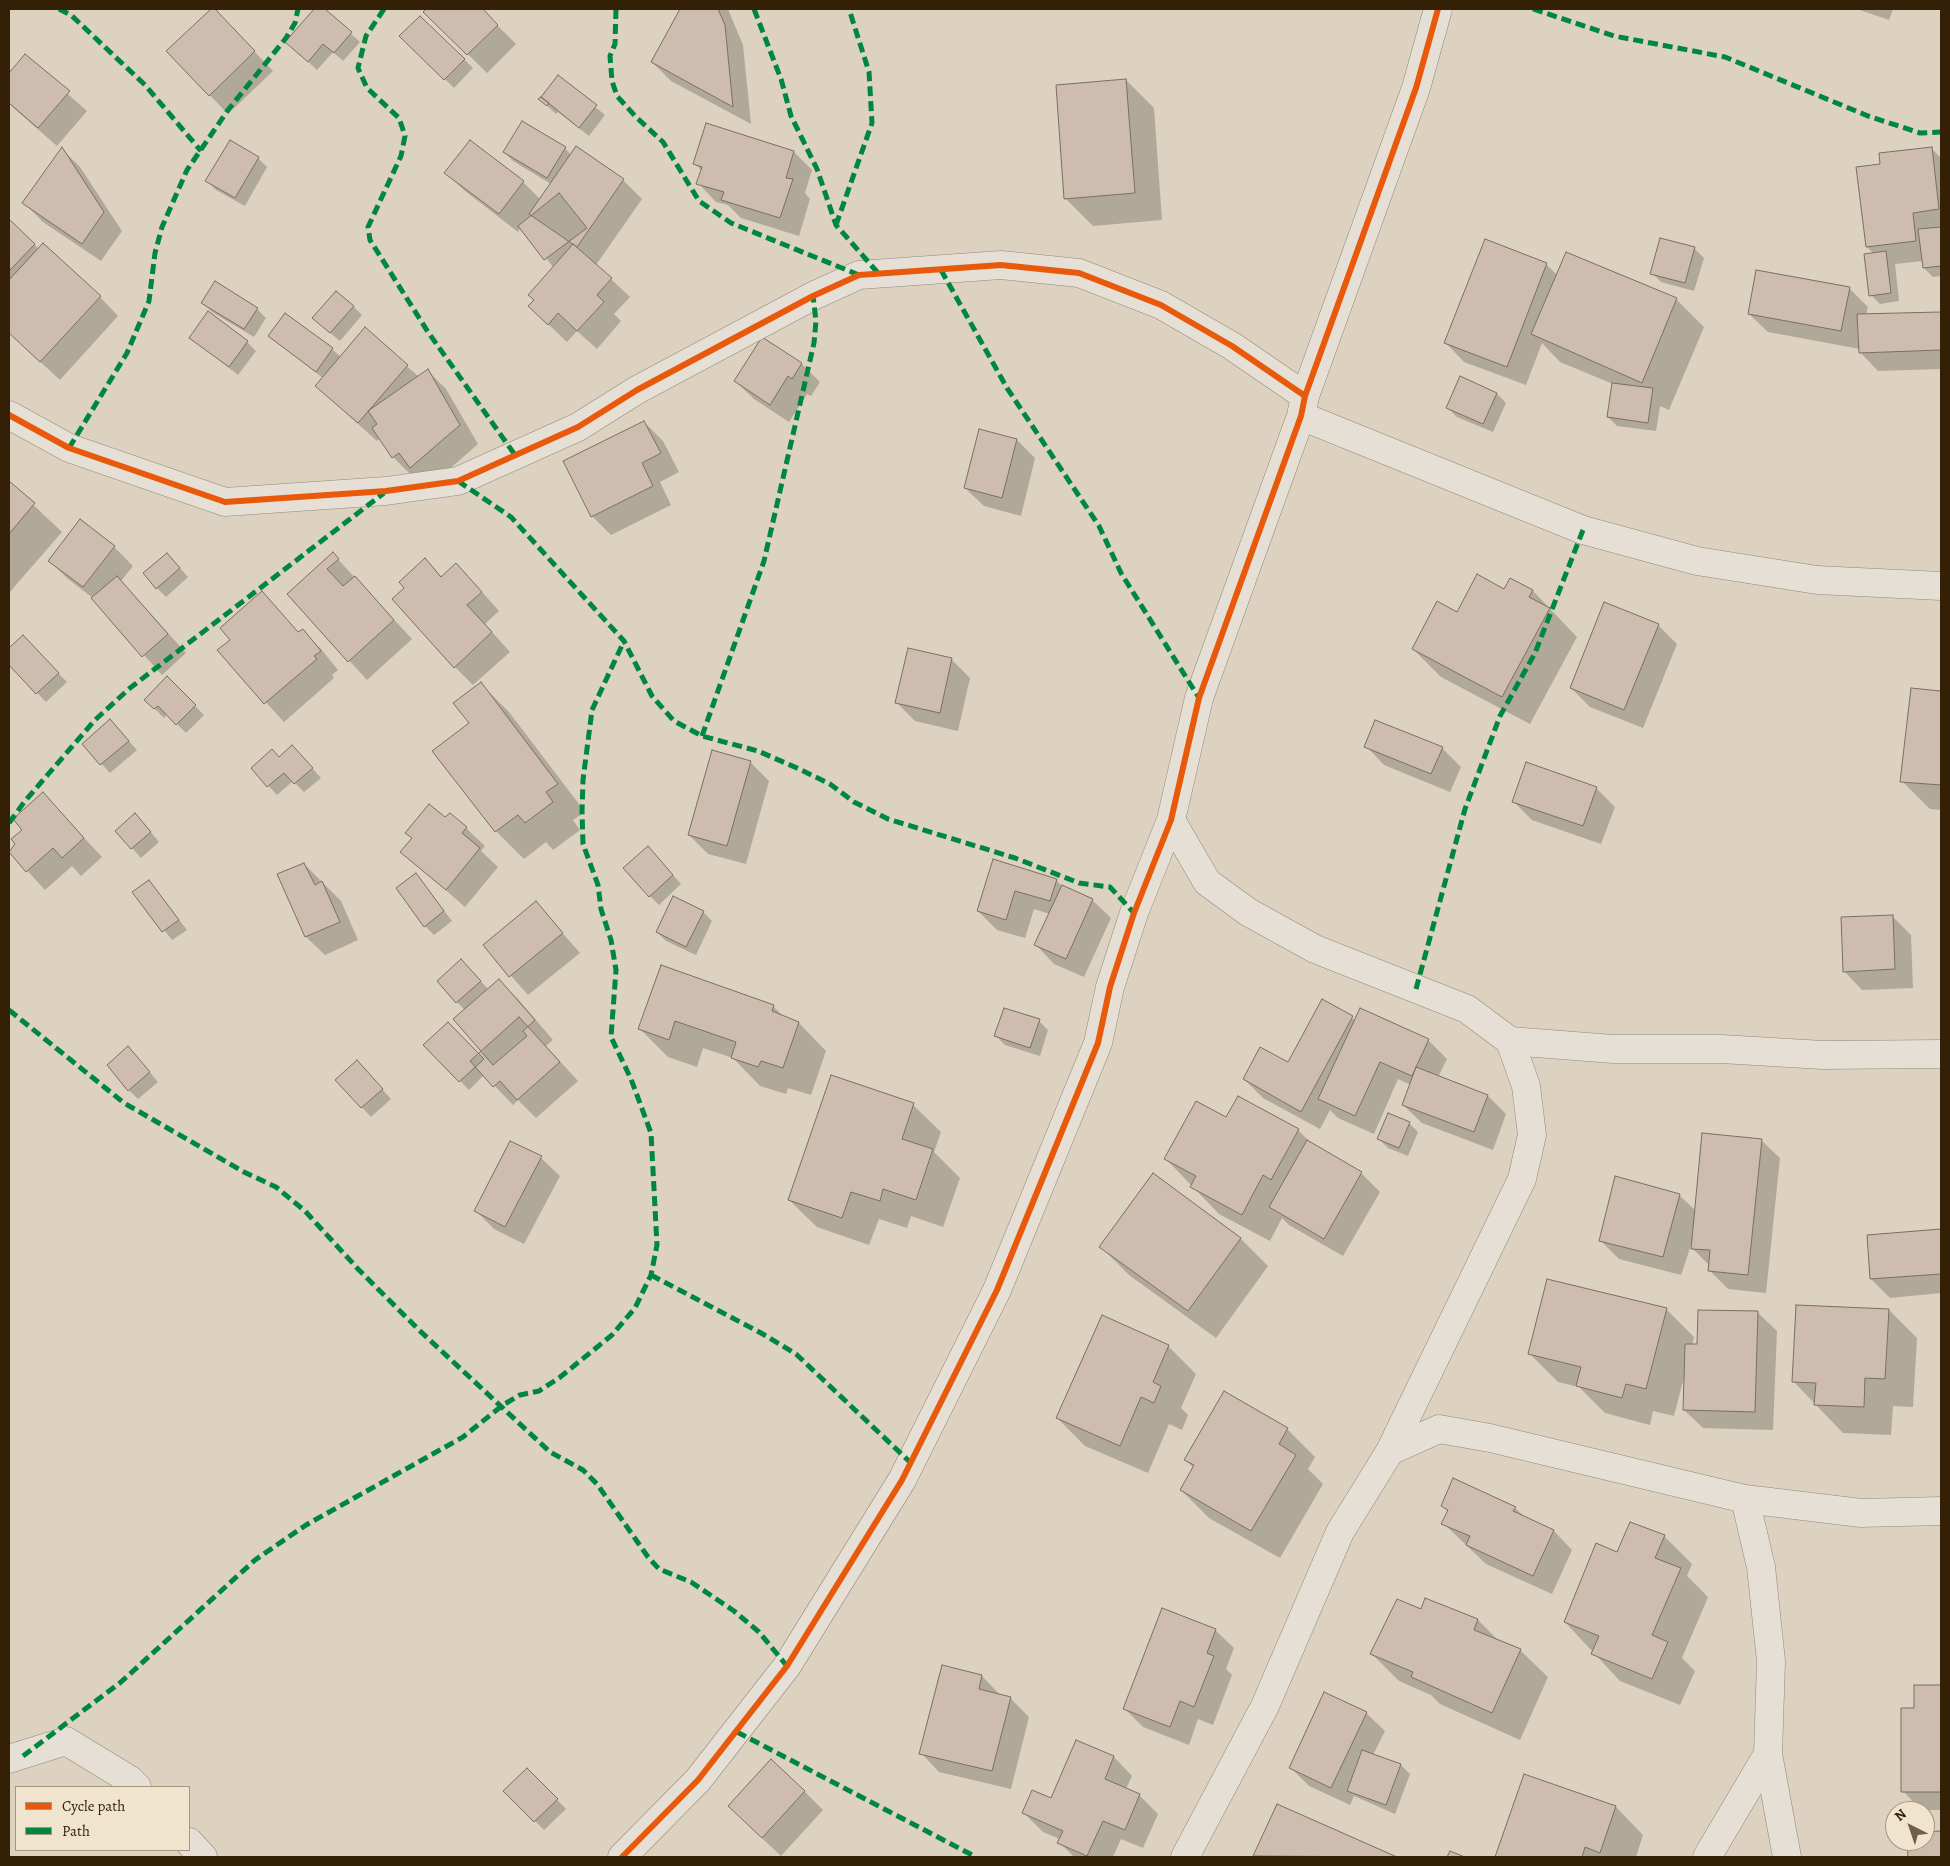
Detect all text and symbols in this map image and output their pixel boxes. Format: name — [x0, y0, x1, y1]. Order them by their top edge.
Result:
legend — [15, 1786, 190, 1851]
text: Cycle path — [62, 1796, 125, 1816]
north arrow — [1885, 1801, 1935, 1851]
text: N — [1890, 1805, 1911, 1826]
text: Path — [62, 1821, 90, 1841]

